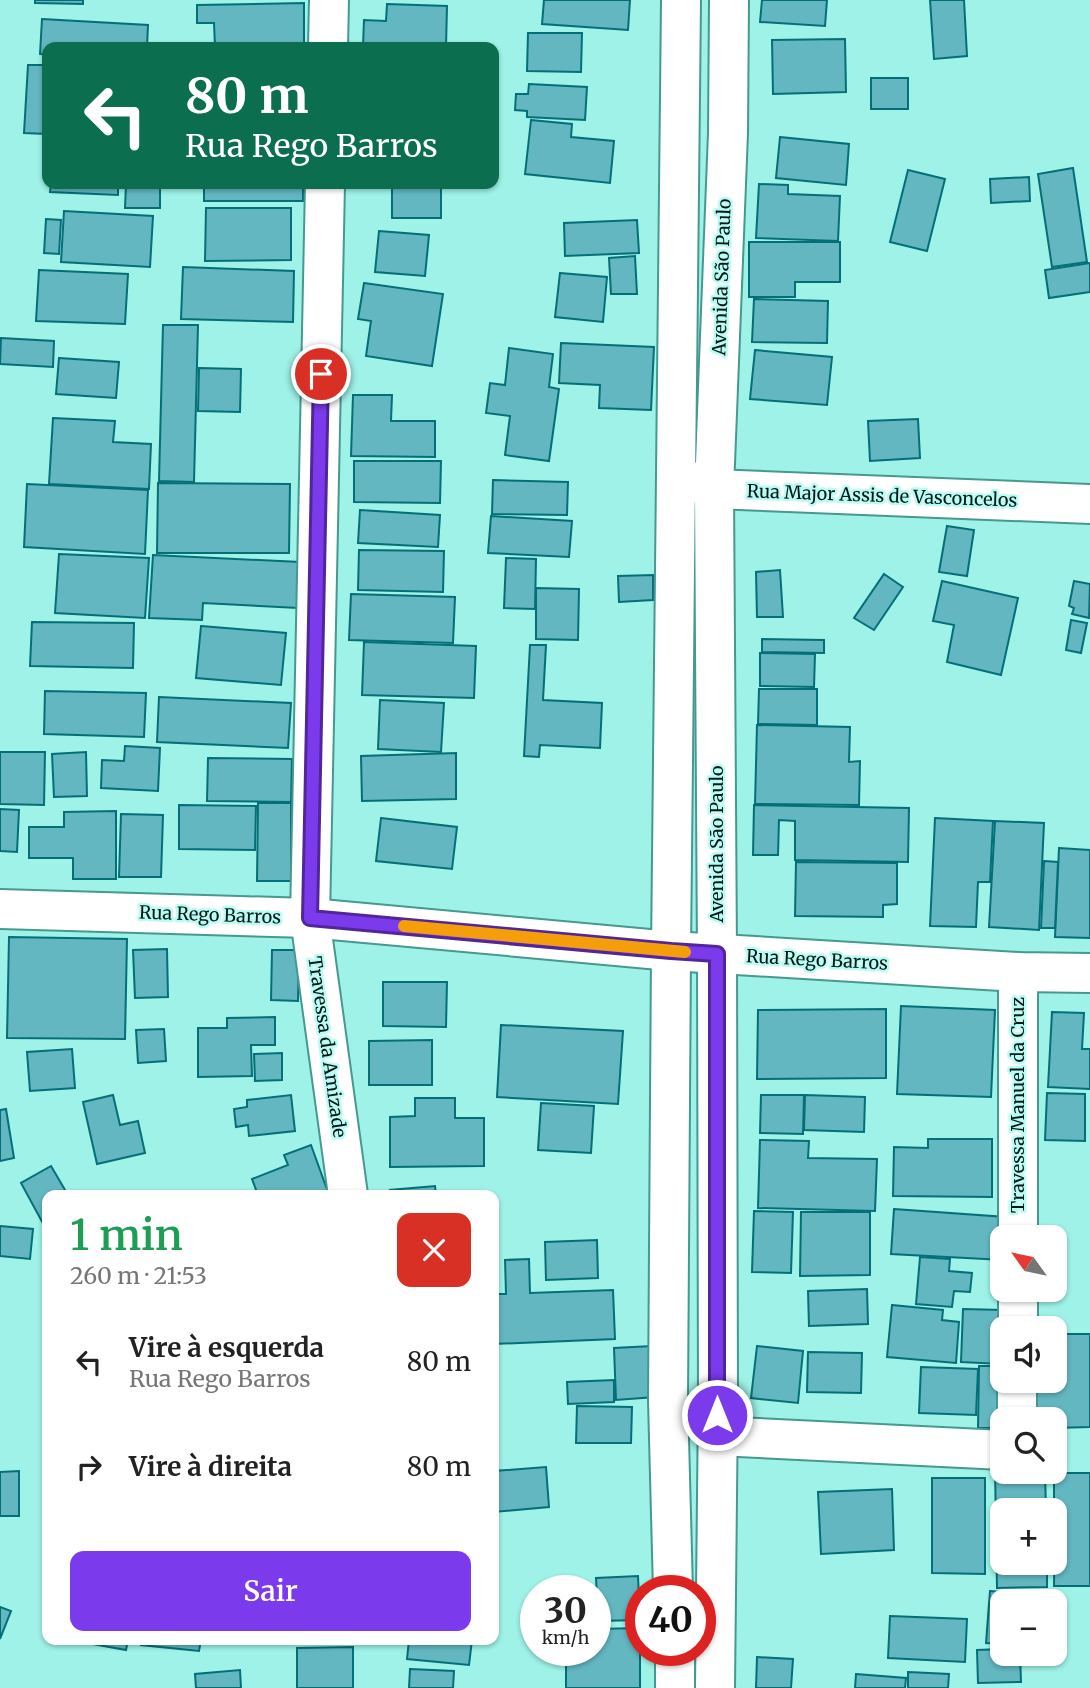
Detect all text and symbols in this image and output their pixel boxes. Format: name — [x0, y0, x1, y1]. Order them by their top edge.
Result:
text: 80 m — [185, 65, 308, 126]
icon: left — [70, 70, 161, 161]
text: Rua Rego Barros — [185, 126, 438, 166]
street label: Avenida São Paulo — [707, 198, 736, 357]
pin — [291, 344, 351, 404]
icon: arrive — [302, 355, 340, 393]
street label: Rua Major Assis de Vasconcelos — [746, 479, 1018, 512]
street label: Avenida São Paulo — [705, 765, 728, 924]
street label: Rua Rego Barros — [139, 901, 282, 928]
street label: Rua Rego Barros — [745, 944, 889, 975]
street label: Travessa da Amizade — [303, 955, 352, 1139]
street label: Travessa Manuel da Cruz — [1006, 997, 1029, 1213]
text: 1 min — [70, 1209, 183, 1261]
button: close — [397, 1213, 471, 1287]
north arrow — [990, 1225, 1068, 1302]
map controls — [990, 1225, 1067, 1666]
text: 260 m · 21:53 — [70, 1261, 207, 1290]
button: sound — [990, 1316, 1067, 1393]
text: Vire à esquerda — [129, 1331, 324, 1364]
icon: left — [70, 1343, 108, 1381]
text: 80 m — [407, 1345, 471, 1378]
text: Rua Rego Barros — [129, 1364, 311, 1393]
position arrow — [680, 1378, 754, 1452]
button: search — [990, 1407, 1067, 1484]
icon: right — [70, 1448, 108, 1486]
text: Vire à direita — [129, 1450, 292, 1483]
text: 80 m — [407, 1450, 471, 1483]
button: + — [990, 1498, 1067, 1575]
button: Sair — [70, 1551, 471, 1631]
speed limit sign: 40 — [625, 1575, 716, 1666]
text: 30 — [544, 1589, 587, 1633]
button: − — [990, 1589, 1067, 1666]
text: km/h — [542, 1626, 589, 1649]

